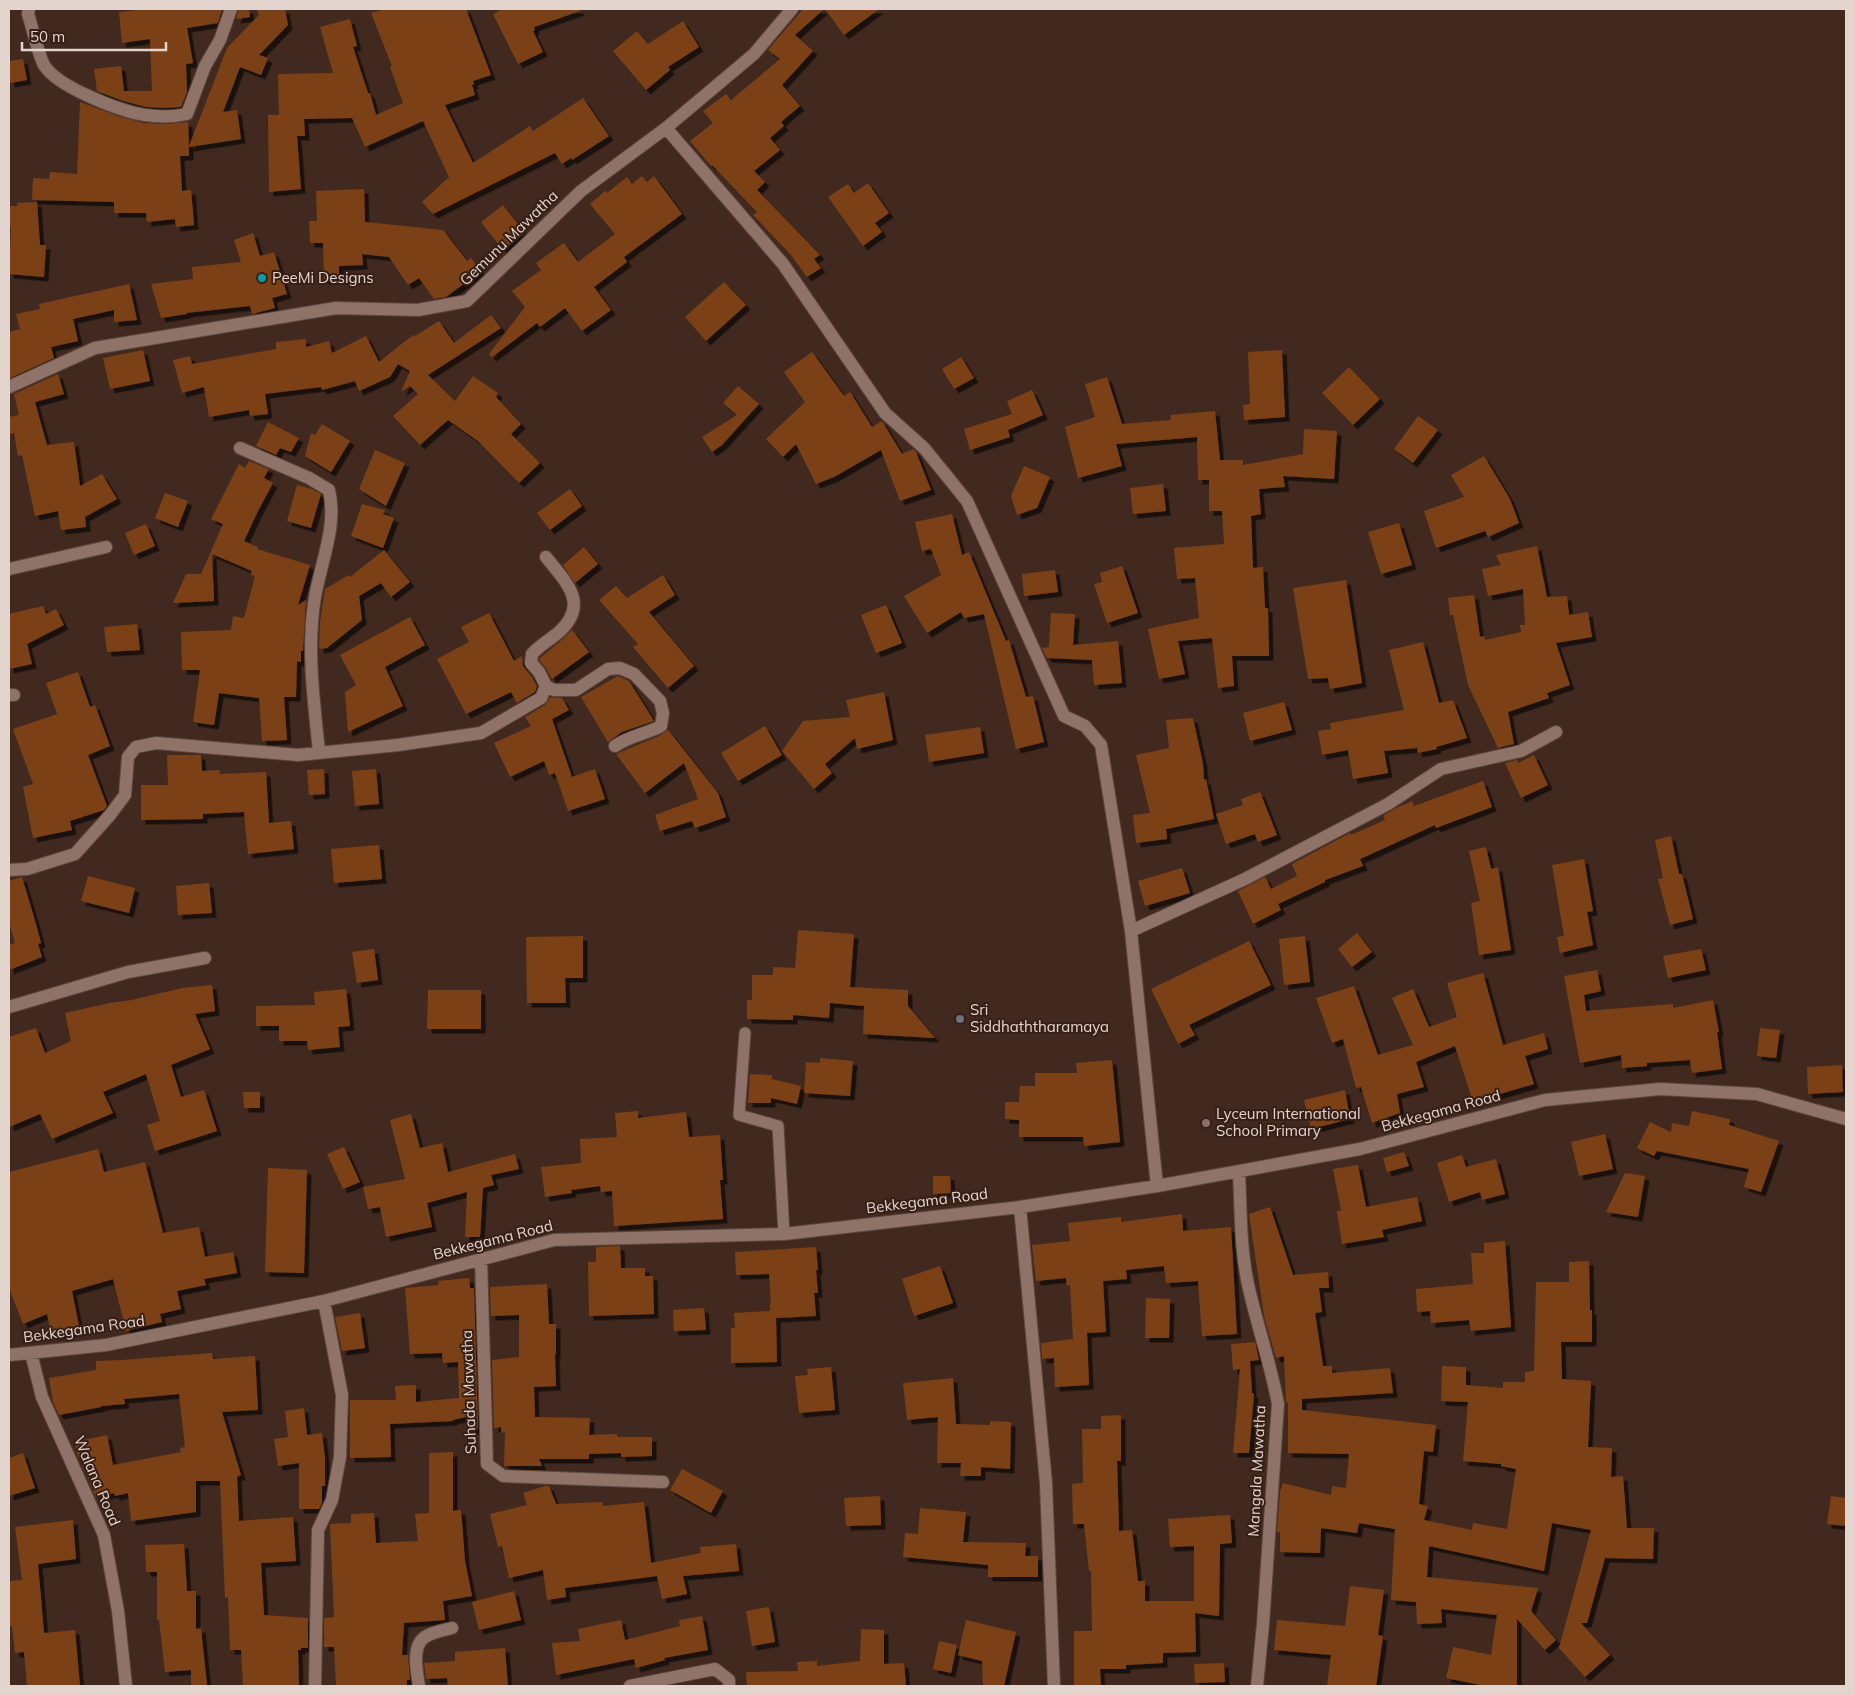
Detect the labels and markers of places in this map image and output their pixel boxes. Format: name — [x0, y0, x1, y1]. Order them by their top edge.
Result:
place label: PeeMi Designs — [272, 268, 374, 287]
marker: PeeMi Designs — [256, 272, 268, 284]
place label: Sri Siddhaththaramaya — [970, 1000, 1109, 1036]
marker: Sri Siddhaththaramaya — [954, 1013, 966, 1025]
place label: Lyceum International School Primary — [1216, 1104, 1361, 1140]
marker: Lyceum International School Primary — [1200, 1117, 1212, 1129]

